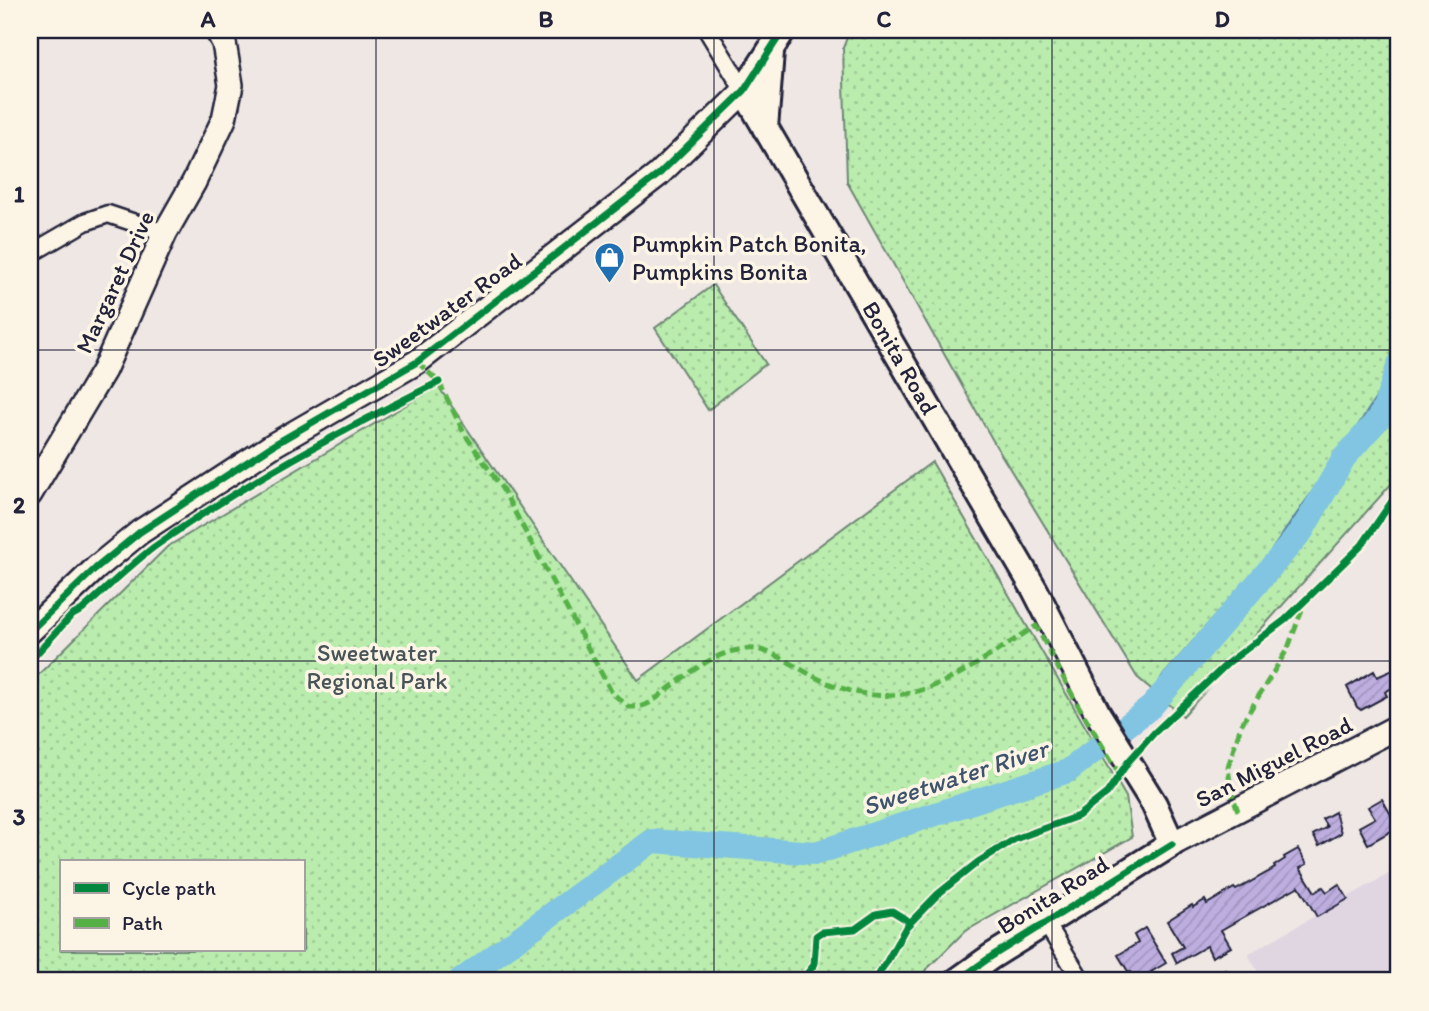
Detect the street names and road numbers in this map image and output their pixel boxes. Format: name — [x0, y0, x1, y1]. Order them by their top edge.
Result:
street label: Margaret Drive — [69, 206, 160, 358]
street label: Sweetwater Road — [366, 246, 527, 374]
street label: Bonita Road — [856, 296, 944, 419]
street label: San Miguel Road — [1191, 710, 1357, 814]
street label: Bonita Road — [992, 849, 1114, 940]

